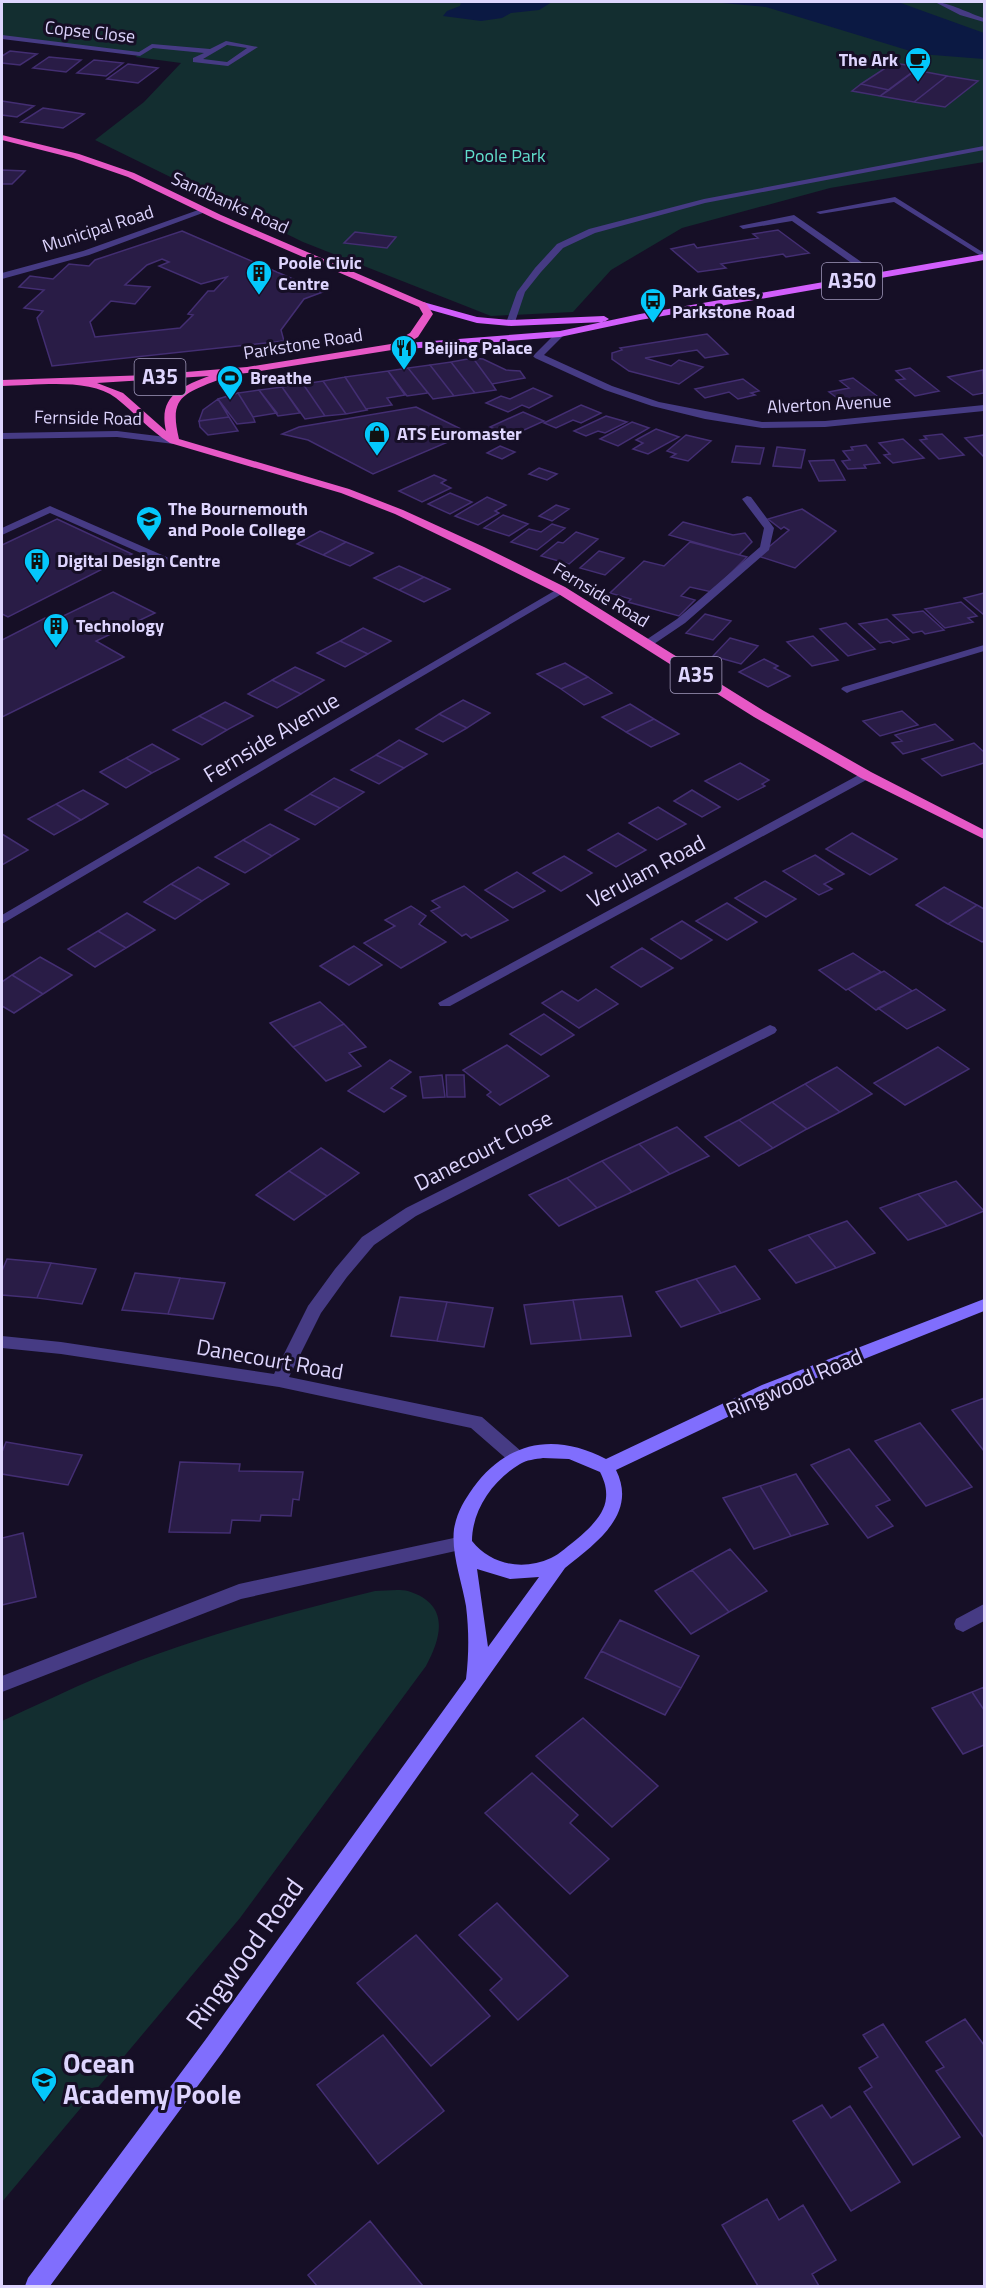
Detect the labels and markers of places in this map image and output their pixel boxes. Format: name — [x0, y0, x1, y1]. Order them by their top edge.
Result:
cafe icon: The Ark — [903, 45, 933, 83]
place label: The Ark — [839, 46, 899, 73]
place label: Poole Civic Centre — [278, 249, 362, 297]
building icon: Poole Civic Centre — [244, 258, 274, 296]
place label: Park Gates, Parkstone Road — [672, 277, 795, 325]
bus stop icon: Park Gates, Parkstone Road — [638, 286, 668, 324]
restaurant icon: Beijing Palace — [389, 333, 419, 371]
place label: Beijing Palace — [424, 334, 533, 361]
sports icon: Breathe — [215, 363, 245, 401]
place label: Breathe — [250, 364, 312, 391]
shop icon: ATS Euromaster — [362, 419, 392, 457]
place label: ATS Euromaster — [397, 420, 522, 447]
place label: The Bournemouth and Poole College — [168, 495, 308, 543]
school or university icon: The Bournemouth and Poole College — [134, 504, 164, 542]
building icon: Digital Design Centre — [22, 546, 52, 584]
place label: Digital Design Centre — [57, 547, 220, 574]
building icon: Technology — [41, 611, 71, 649]
place label: Technology — [76, 612, 164, 639]
place label: Ocean Academy Poole — [63, 2042, 241, 2114]
school or university icon: Ocean Academy Poole — [29, 2065, 59, 2103]

